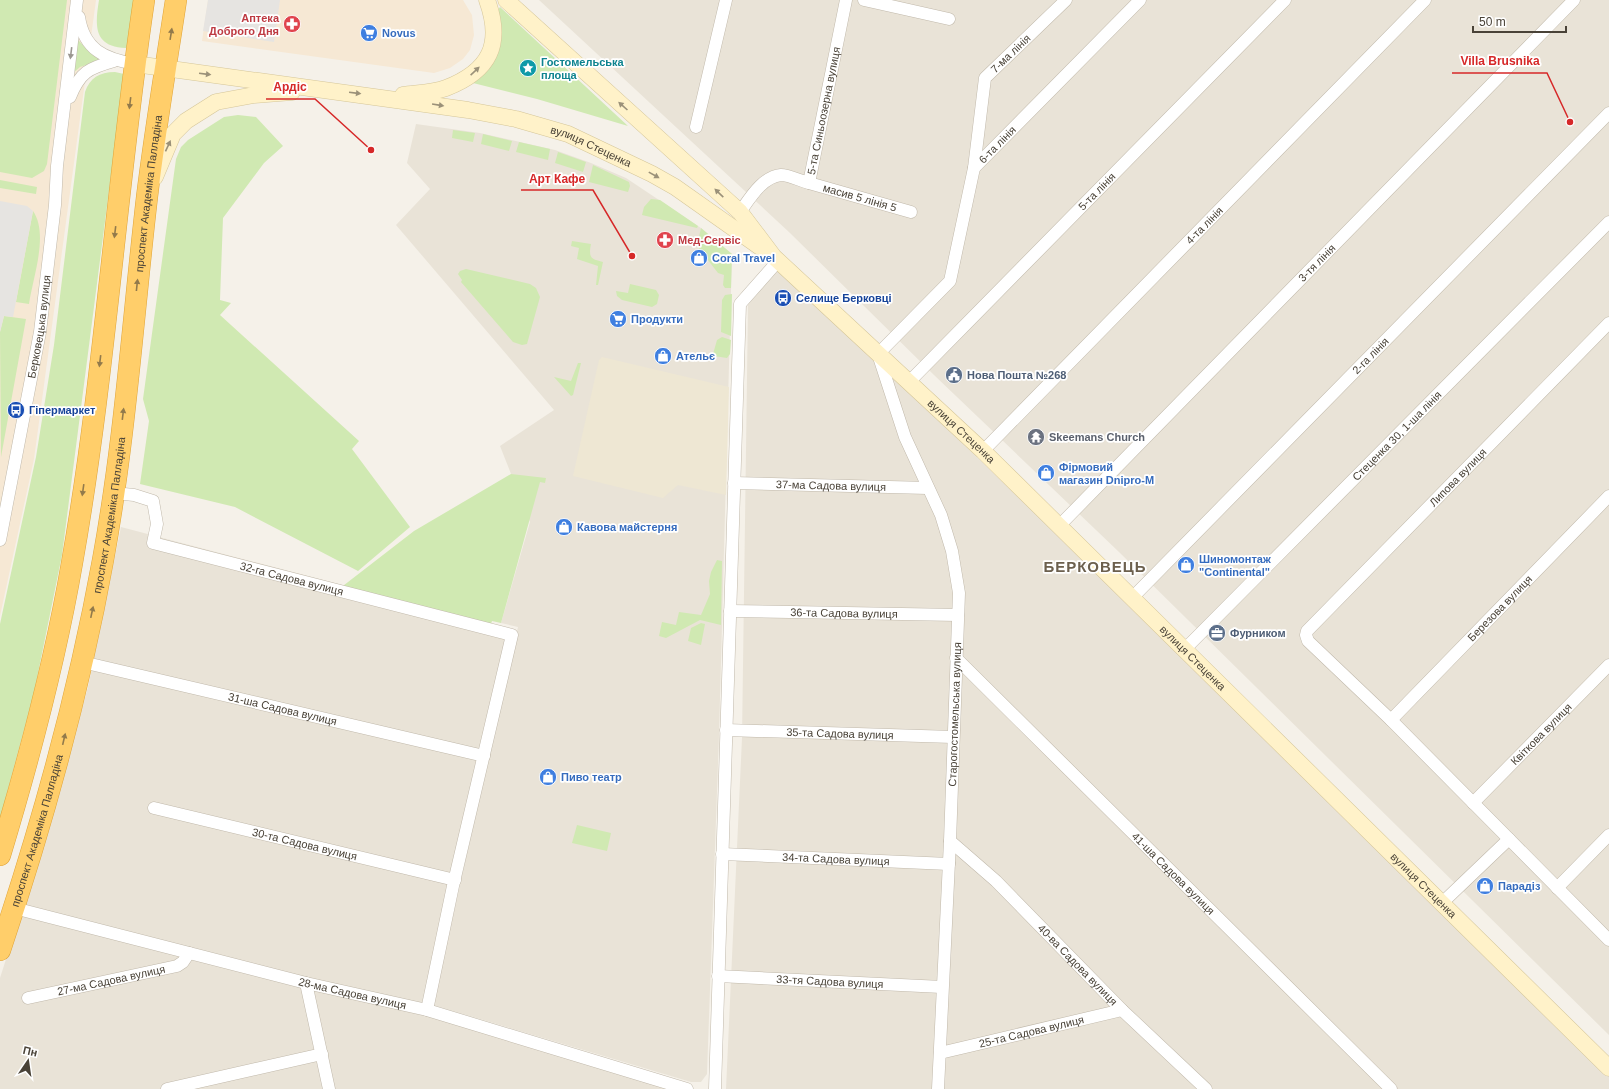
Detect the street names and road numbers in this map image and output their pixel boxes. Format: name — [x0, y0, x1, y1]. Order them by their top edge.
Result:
street label: 7-ма лінія — [988, 32, 1033, 75]
street label: 5-та Синьоозерна вулиця — [805, 46, 842, 176]
street label: проспект Академіка Палладіна — [133, 113, 164, 273]
street label: вулиця Стеценка — [549, 123, 634, 170]
street label: 6-та лінія — [976, 123, 1018, 166]
street label: 5-та лінія — [1076, 170, 1118, 212]
street label: масив 5 лінія 5 — [822, 181, 898, 214]
street label: 4-та лінія — [1183, 204, 1225, 246]
street label: 3-тя лінія — [1296, 242, 1338, 284]
street label: Берковецька вулиця — [25, 274, 53, 379]
street label: 2-га лінія — [1350, 335, 1391, 376]
street label: Стеценка 30, 1-ша лінія — [1350, 388, 1444, 483]
street label: вулиця Стеценка — [925, 397, 998, 466]
street label: проспект Академіка Палладіна — [91, 435, 127, 594]
street label: Липова вулиця — [1427, 446, 1489, 509]
street label: 37-ма Садова вулиця — [776, 478, 886, 493]
street label: 32-га Садова вулиця — [239, 560, 345, 598]
street label: Березова вулиця — [1465, 573, 1534, 644]
street label: 36-та Садова вулиця — [790, 606, 898, 620]
street label: вулиця Стеценка — [1158, 623, 1229, 693]
street label: Старогостомельська вулиця — [946, 642, 963, 787]
street label: 31-ша Садова вулиця — [227, 690, 338, 727]
street label: Квіткова вулиця — [1508, 701, 1574, 767]
street label: 35-та Садова вулиця — [786, 726, 894, 741]
street label: проспект Академіка Палладіна — [9, 752, 65, 908]
street label: 30-та Садова вулиця — [251, 826, 358, 862]
street label: 41-ша Садова вулиця — [1130, 830, 1217, 917]
street label: вулиця Стеценка — [1388, 850, 1460, 921]
street label: 34-та Садова вулиця — [782, 851, 890, 867]
street label: 40-ва Садова вулиця — [1036, 922, 1120, 1008]
street label: 27-ма Садова вулиця — [56, 963, 166, 998]
street label: 33-тя Садова вулиця — [776, 973, 884, 990]
street label: 28-ма Садова вулиця — [297, 975, 407, 1011]
street label: 25-та Садова вулиця — [978, 1013, 1085, 1050]

